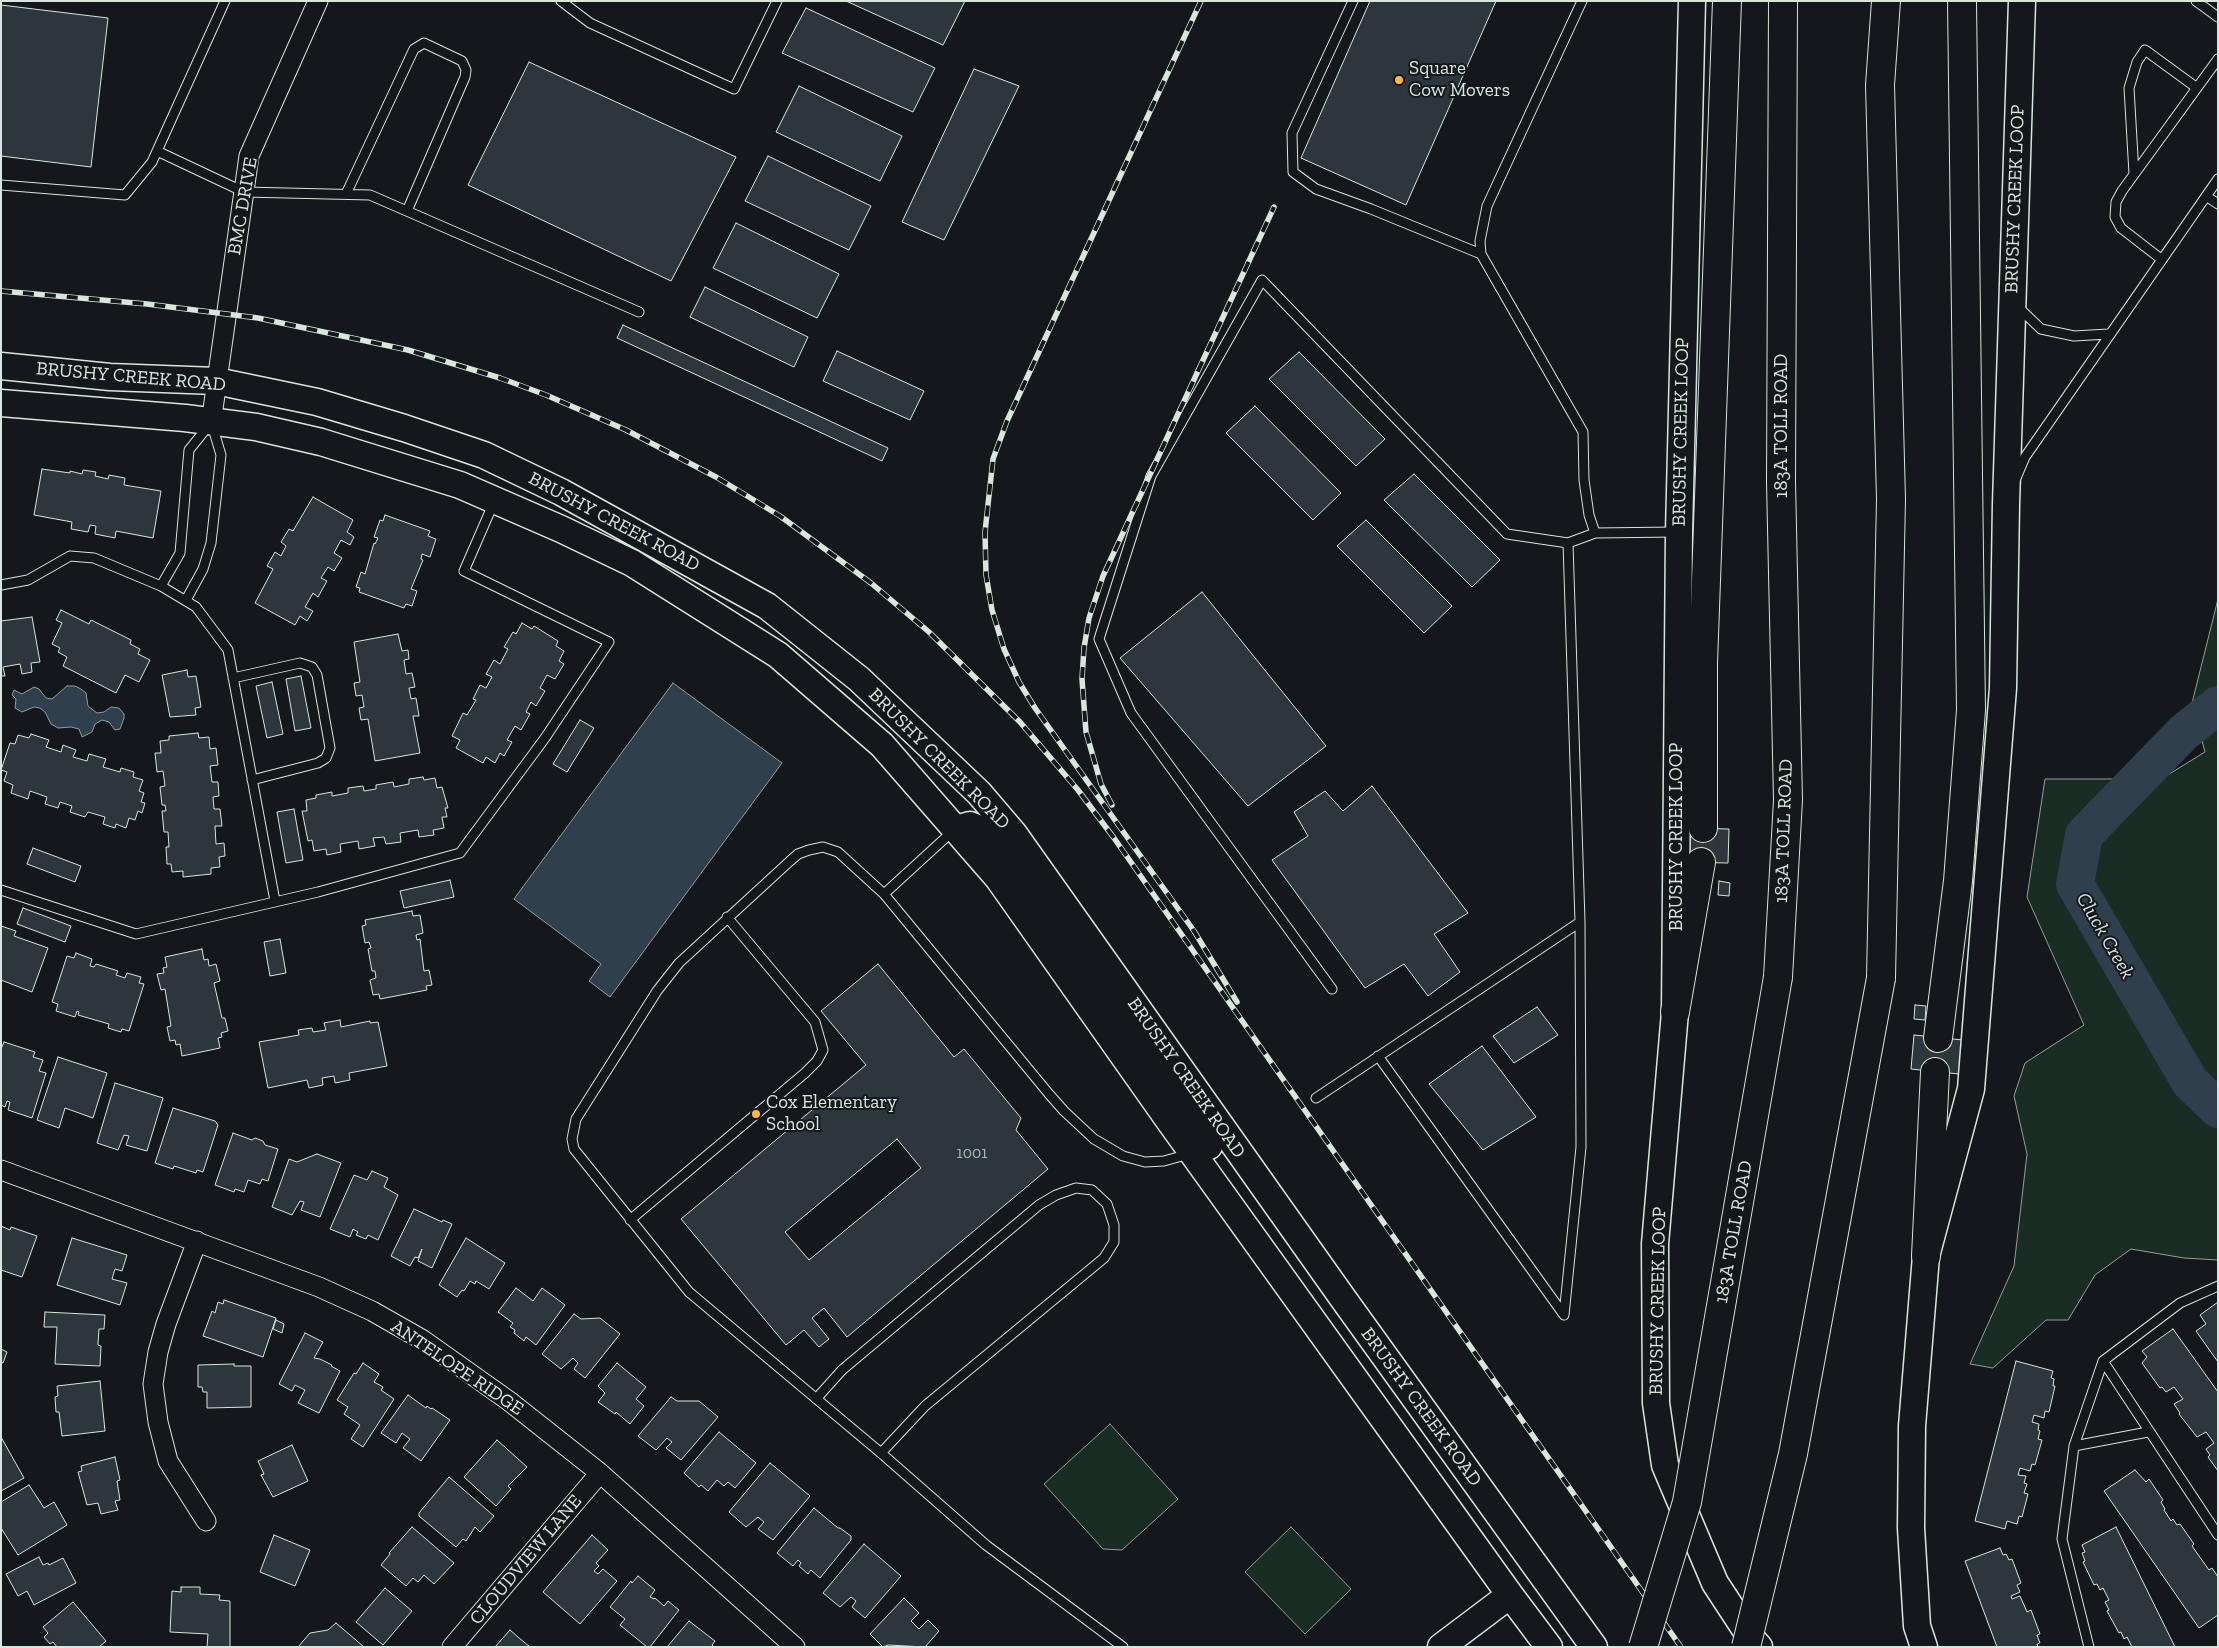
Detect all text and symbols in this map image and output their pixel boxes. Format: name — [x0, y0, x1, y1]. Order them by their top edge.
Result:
place label: Square Cow Movers — [1409, 58, 1510, 102]
marker: Square Cow Movers — [1393, 74, 1405, 86]
street label: BRUSHY CREEK LOOP — [2000, 104, 2030, 294]
street label: BMC DRIVE — [223, 155, 263, 257]
street label: BRUSHY CREEK LOOP — [1668, 338, 1694, 526]
street label: 183A TOLL ROAD — [1771, 354, 1793, 498]
street label: BRUSHY CREEK ROAD — [35, 357, 227, 397]
street label: BRUSHY CREEK ROAD — [525, 467, 703, 577]
street label: BRUSHY CREEK ROAD — [864, 684, 1014, 834]
street label: BRUSHY CREEK LOOP — [1666, 743, 1688, 931]
street label: 183A TOLL ROAD — [1770, 758, 1798, 904]
water label: Cluck Creek — [2071, 889, 2139, 983]
street label: BRUSHY CREEK ROAD — [1122, 993, 1250, 1163]
place label: Cox Elementary School — [766, 1092, 897, 1136]
marker: Cox Elementary School — [750, 1108, 762, 1120]
house number: 1001 — [957, 1143, 987, 1163]
street label: 183A TOLL ROAD — [1710, 1159, 1758, 1305]
street label: BRUSHY CREEK LOOP — [1645, 1207, 1671, 1395]
street label: ANTELOPE RIDGE — [386, 1315, 528, 1421]
street label: BRUSHY CREEK ROAD — [1356, 1323, 1486, 1491]
street label: CLOUDVIEW LANE — [465, 1490, 587, 1630]

